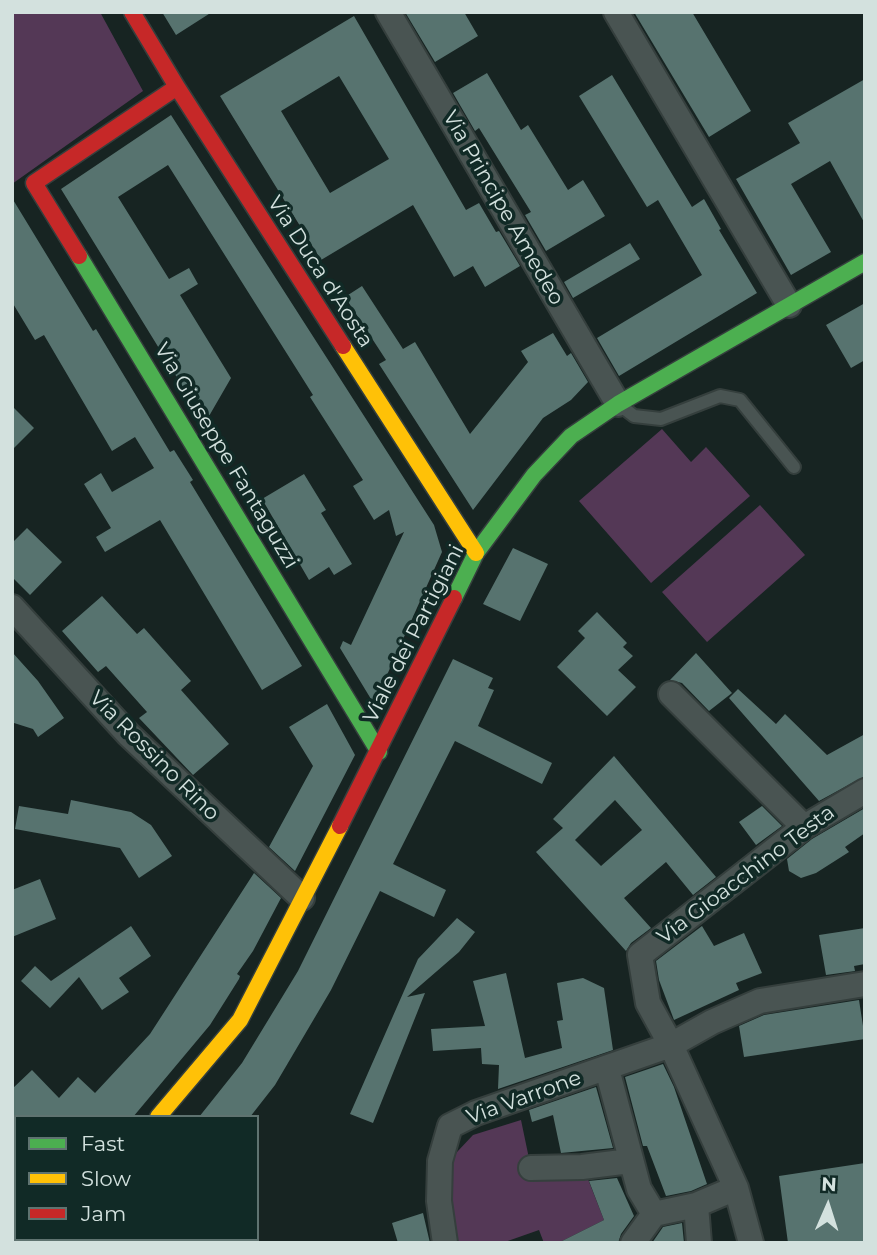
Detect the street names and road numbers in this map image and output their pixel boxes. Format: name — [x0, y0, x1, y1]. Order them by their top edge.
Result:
street label: Via Principe Amedeo — [437, 106, 569, 310]
street label: Via Duca d'Aosta — [262, 192, 378, 352]
street label: Via Giuseppe Fantaguzzi — [149, 339, 303, 573]
street label: Viale dei Partigiani — [358, 541, 470, 727]
street label: Via Rossino Rino — [84, 686, 224, 826]
street label: Via Gioacchino Testa — [652, 800, 840, 950]
street label: Via Varrone — [463, 1066, 585, 1130]

